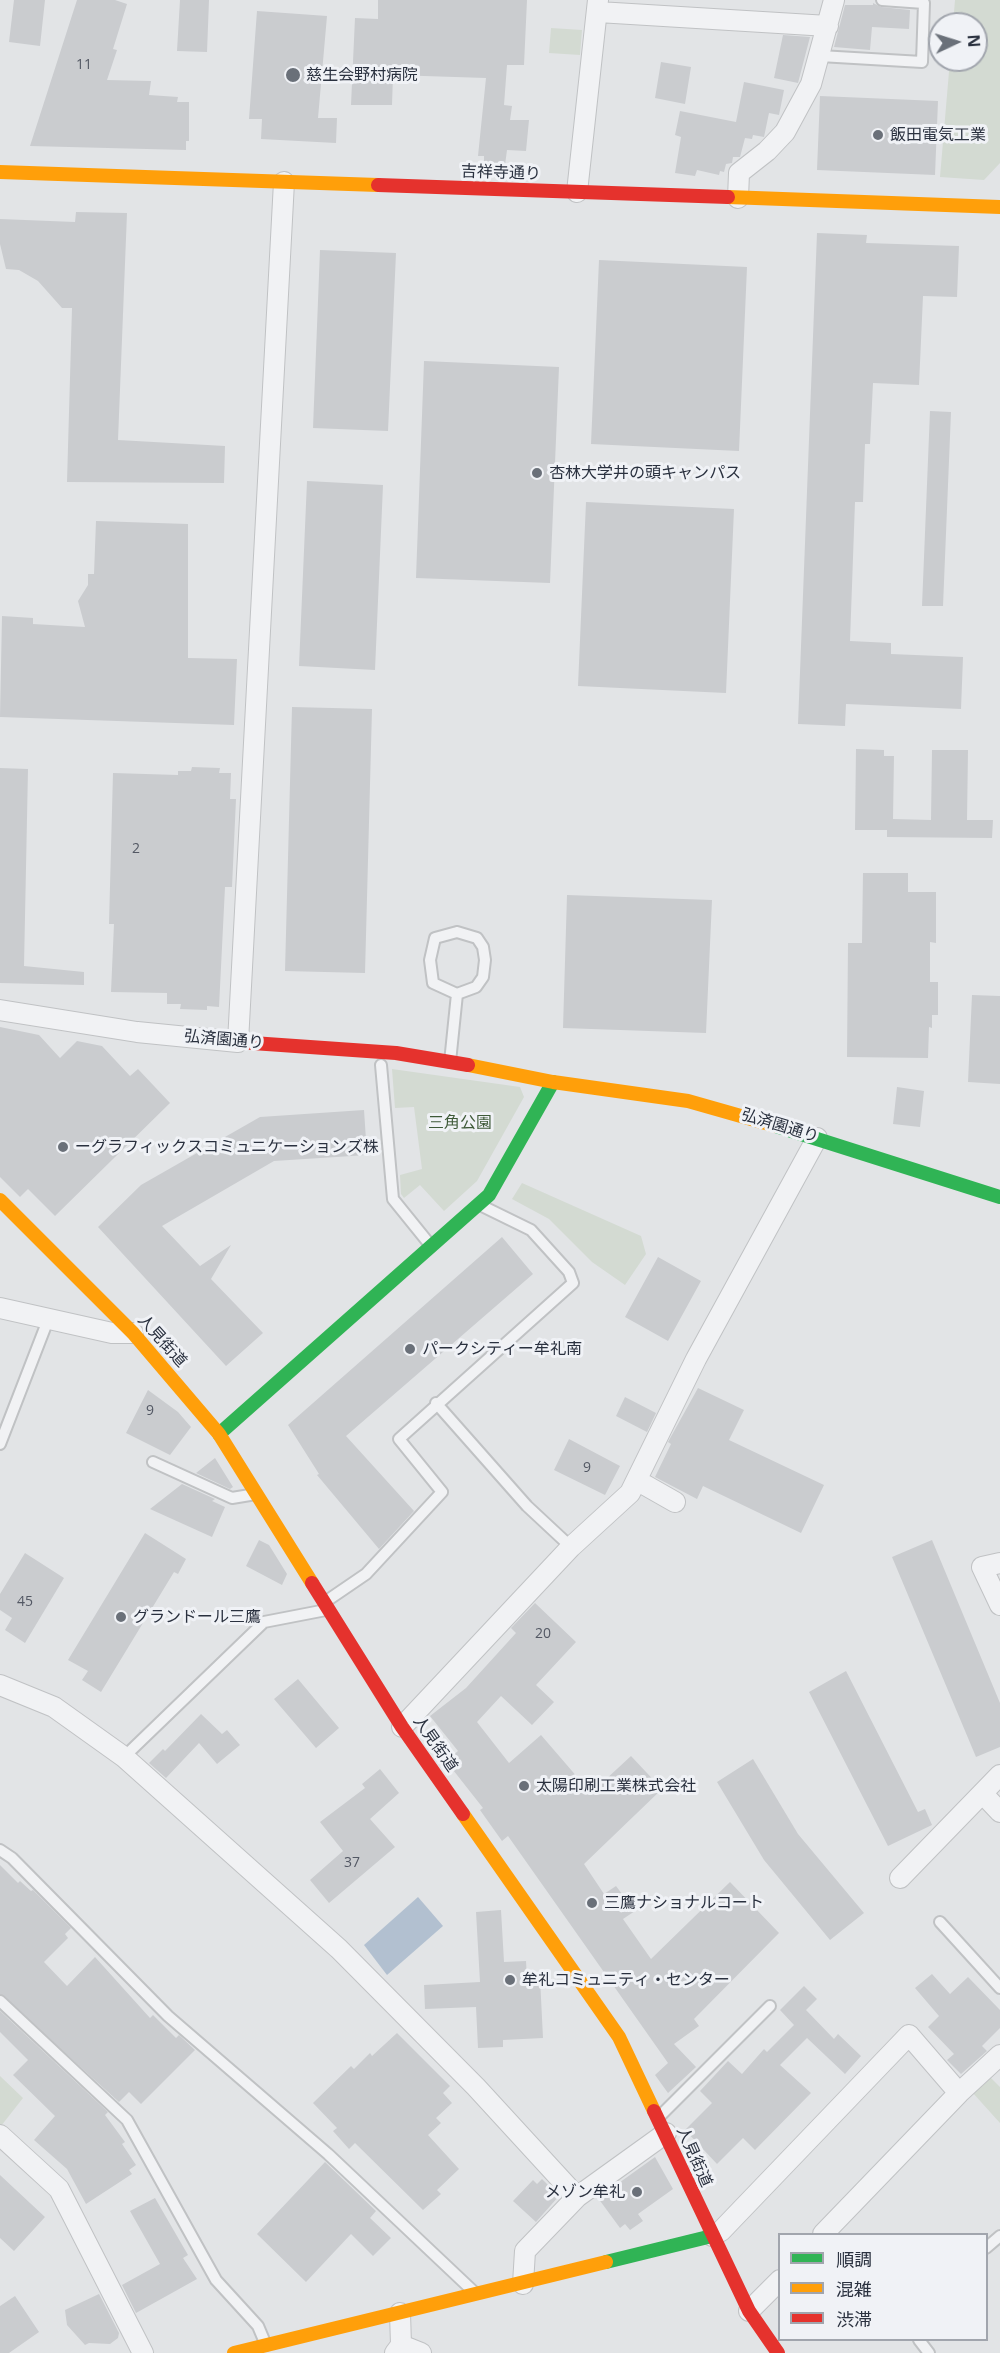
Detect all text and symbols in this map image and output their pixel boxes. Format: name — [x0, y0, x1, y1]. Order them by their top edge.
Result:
north arrow — [928, 12, 988, 72]
text: N — [963, 34, 985, 48]
house number: 11 — [76, 57, 92, 73]
place label: 慈生会野村病院 — [306, 65, 418, 85]
marker: 慈生会野村病院 — [284, 66, 302, 84]
place label: 飯田電気工業 — [890, 125, 986, 145]
marker: 飯田電気工業 — [871, 128, 885, 142]
street label: 吉祥寺通り — [461, 162, 541, 184]
place label: 杏林大学井の頭キャンパス — [549, 463, 741, 483]
marker: 杏林大学井の頭キャンパス — [530, 466, 544, 480]
house number: 2 — [132, 841, 140, 857]
street label: 弘済園通り — [183, 1027, 265, 1053]
street label: 弘済園通り — [739, 1105, 821, 1147]
park label: 三角公園 — [428, 1113, 492, 1133]
place label: ーグラフィックスコミュニケーションズ株 — [75, 1137, 379, 1157]
marker: ーグラフィックスコミュニケーションズ株 — [56, 1140, 70, 1154]
street label: 人見街道 — [133, 1311, 191, 1371]
place label: パークシティー牟礼南 — [422, 1339, 582, 1359]
marker: パークシティー牟礼南 — [403, 1342, 417, 1356]
house number: 9 — [146, 1403, 154, 1419]
house number: 9 — [583, 1460, 591, 1476]
house number: 45 — [17, 1594, 33, 1610]
place label: グランドール三鷹 — [133, 1607, 261, 1627]
marker: グランドール三鷹 — [114, 1610, 128, 1624]
house number: 20 — [535, 1626, 551, 1642]
street label: 人見街道 — [409, 1712, 461, 1776]
place label: 太陽印刷工業株式会社 — [536, 1776, 696, 1796]
marker: 太陽印刷工業株式会社 — [517, 1779, 531, 1793]
house number: 37 — [344, 1855, 360, 1871]
place label: 三鷹ナショナルコート — [604, 1893, 764, 1913]
marker: 三鷹ナショナルコート — [585, 1896, 599, 1910]
place label: 牟礼コミュニティ・センター — [522, 1970, 730, 1990]
marker: 牟礼コミュニティ・センター — [503, 1973, 517, 1987]
street label: 人見街道 — [672, 2124, 716, 2190]
place label: メゾン牟礼 — [545, 2182, 625, 2202]
marker: メゾン牟礼 — [630, 2185, 644, 2199]
legend — [778, 2233, 988, 2341]
text: 順調 — [836, 2247, 872, 2271]
text: 混雑 — [836, 2277, 872, 2301]
text: 渋滞 — [836, 2307, 872, 2331]

